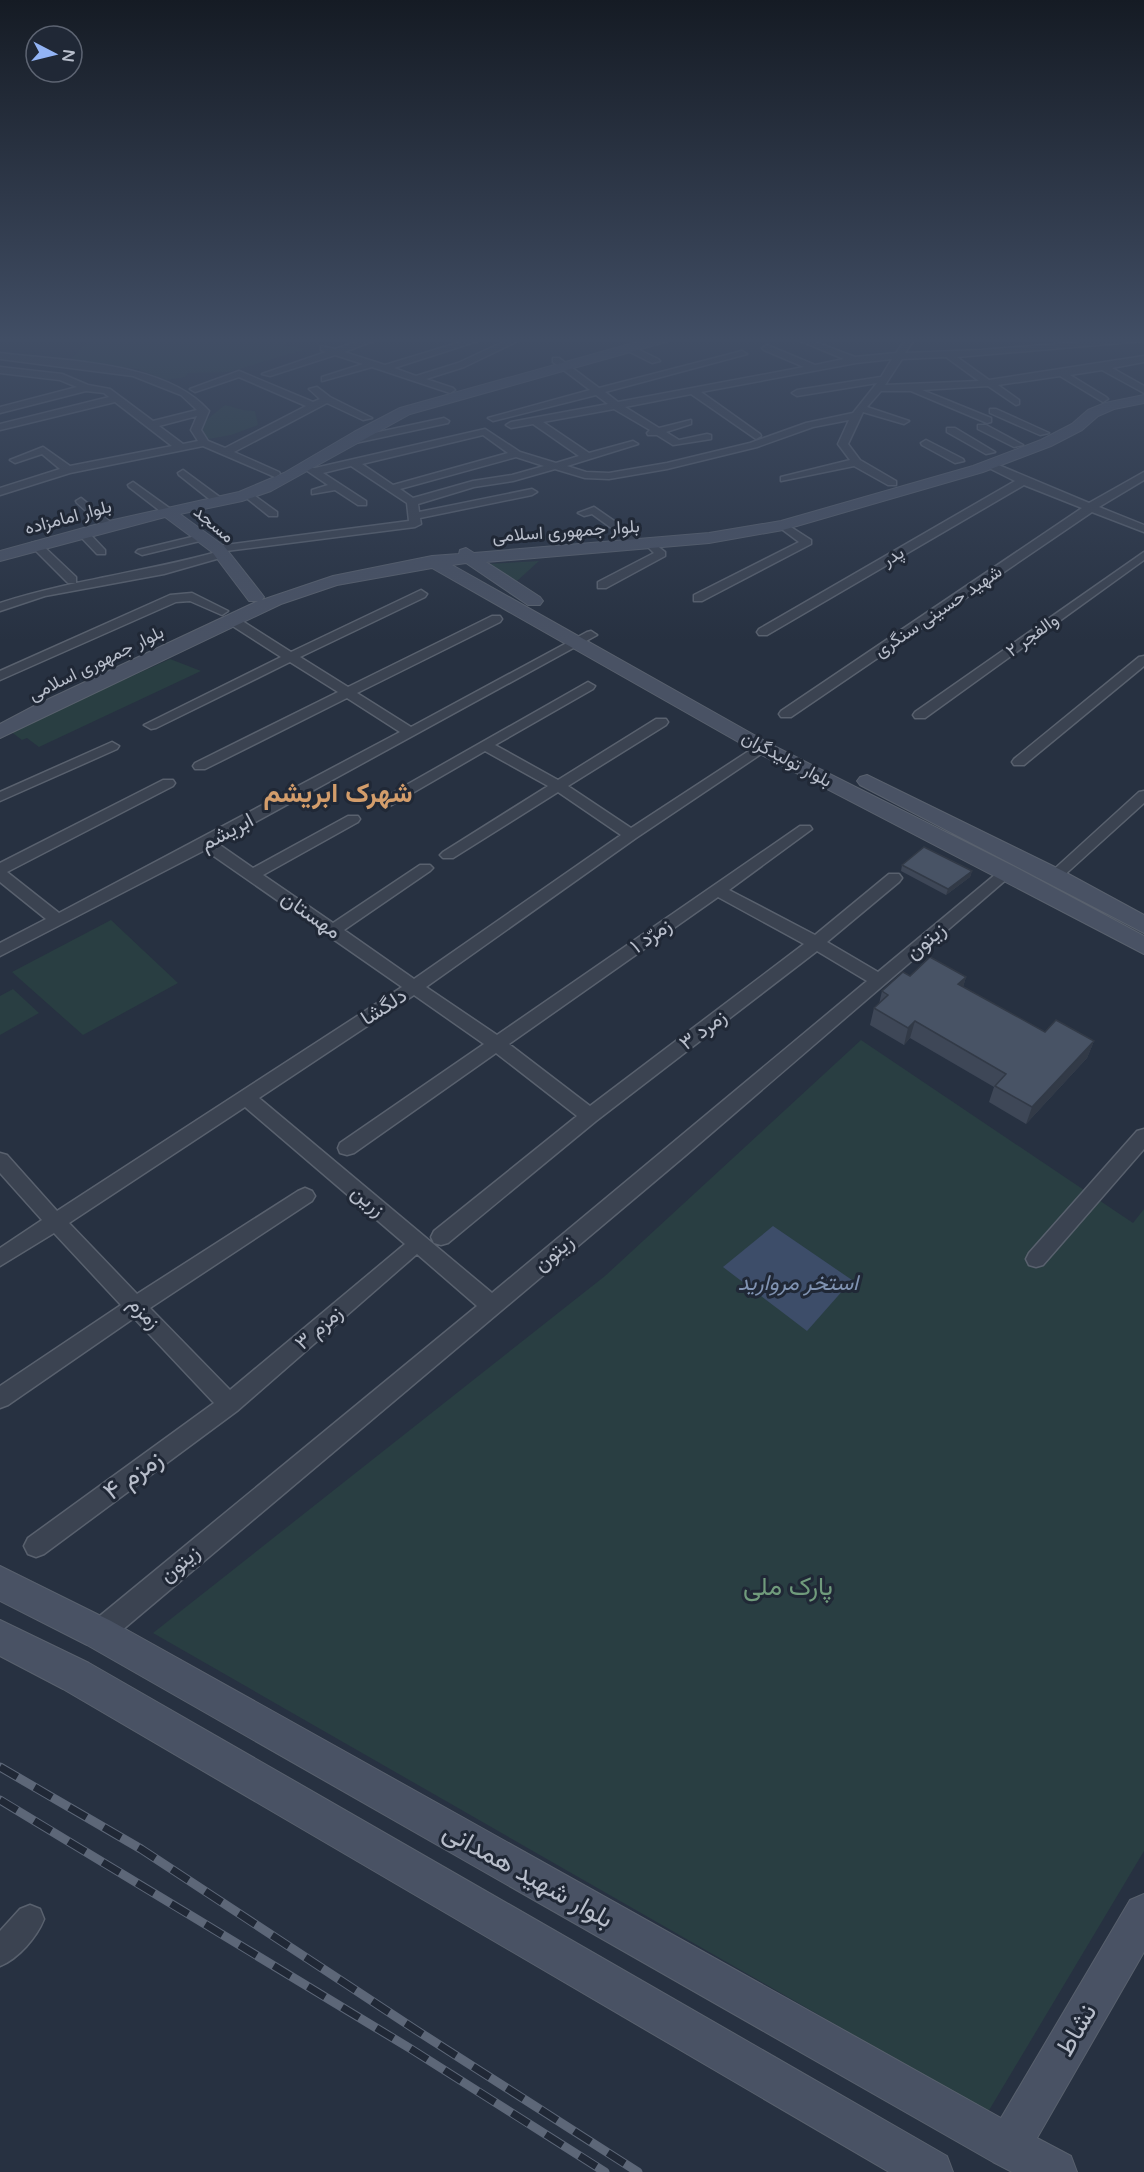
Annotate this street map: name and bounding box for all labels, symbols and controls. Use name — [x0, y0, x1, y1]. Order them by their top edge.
north arrow — [24, 24, 84, 84]
text: N — [57, 48, 79, 63]
street label: بلوار امامزاده — [22, 495, 114, 539]
street label: مسجد — [189, 501, 239, 547]
street label: بلوار جمهوری اسلامی — [492, 515, 640, 547]
street label: پدر — [877, 541, 908, 572]
street label: شهید حسینی سنگری — [870, 560, 1006, 662]
street label: والفجر ۲ — [1001, 609, 1063, 661]
street label: بلوار جمهوری اسلامی — [25, 621, 167, 705]
street label: بلوار تولیدگران — [738, 726, 836, 792]
district label: شهرک ابریشم — [263, 777, 413, 810]
street label: ابریشم — [196, 808, 258, 857]
street label: مهستان — [276, 886, 346, 944]
street label: زمرّد ۱ — [625, 913, 677, 959]
street label: زیتون — [901, 917, 951, 965]
street label: دلگشا — [356, 983, 412, 1031]
street label: زمرد ۳ — [674, 1004, 732, 1056]
street label: زرین — [346, 1180, 390, 1222]
street label: زیتون — [529, 1229, 579, 1277]
water label: استخر مروارید — [738, 1270, 861, 1296]
street label: زمزم — [122, 1291, 165, 1335]
street label: زمزم ۳ — [290, 1301, 349, 1356]
street label: زمزم ۴ — [97, 1443, 169, 1508]
street label: زیتون — [155, 1540, 205, 1588]
park label: پارک ملی — [743, 1571, 833, 1604]
street label: بلوار شهید همدانی — [437, 1815, 619, 1935]
street label: نشاط — [1049, 1998, 1103, 2062]

